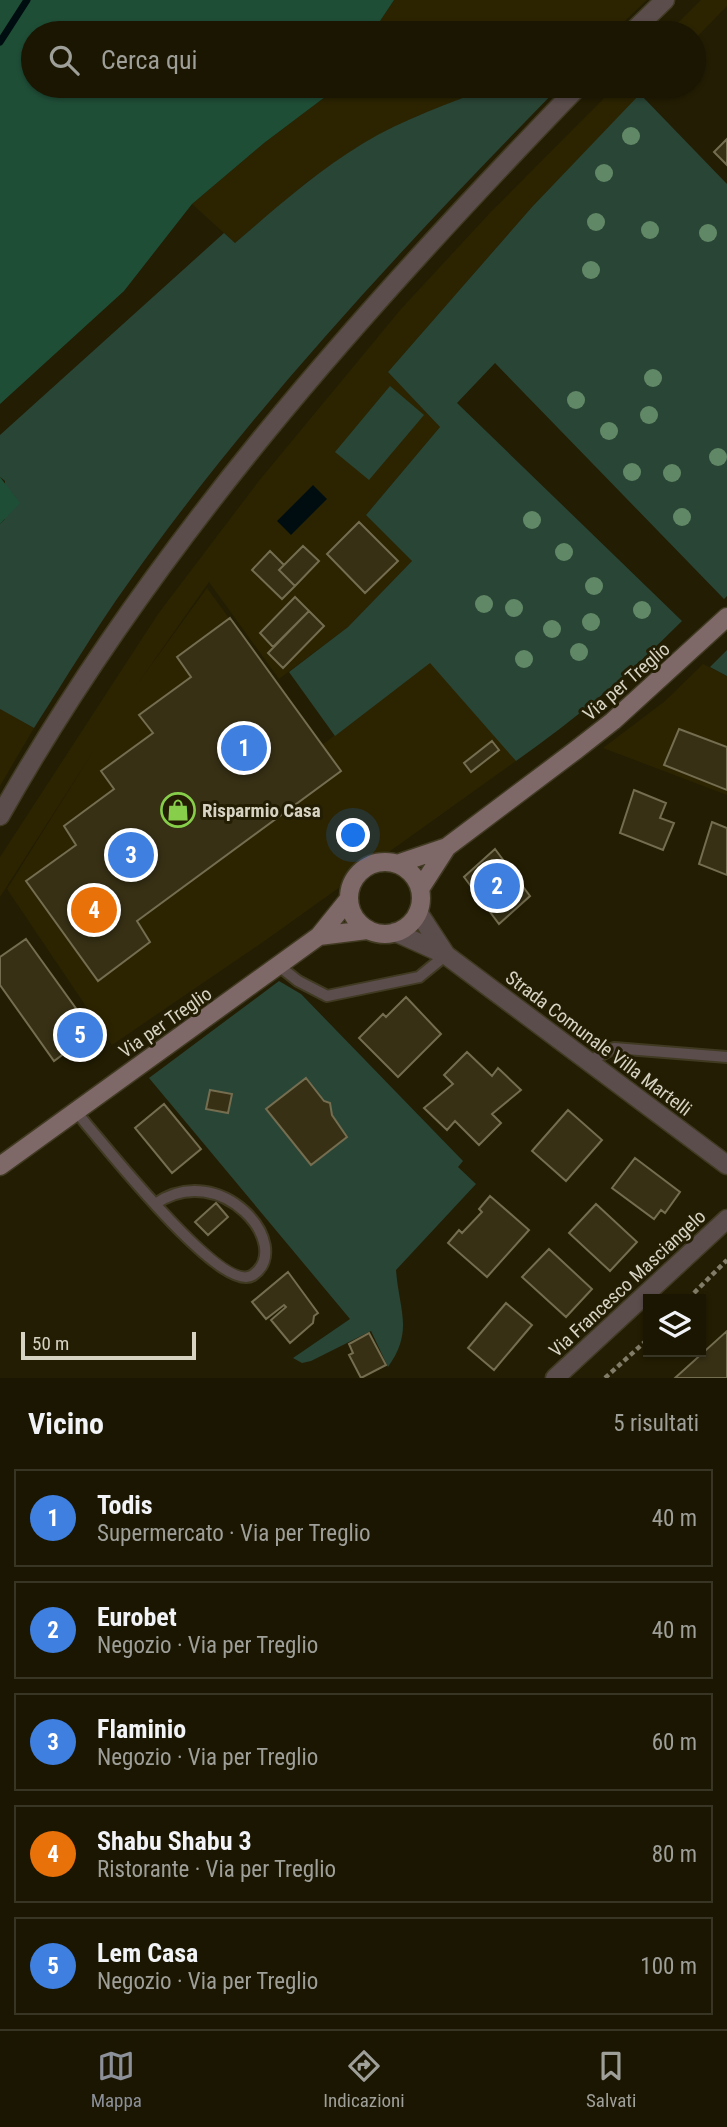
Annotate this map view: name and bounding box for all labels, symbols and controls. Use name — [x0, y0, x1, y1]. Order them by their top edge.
search box — [21, 21, 706, 98]
icon: search — [45, 41, 83, 79]
text: Cerca qui — [101, 45, 198, 75]
street label: Via per Treglio — [578, 637, 675, 725]
pin: 1 — [221, 722, 267, 774]
shop icon: Risparmio Casa — [159, 791, 197, 829]
place label: Risparmio Casa — [202, 799, 321, 822]
your location — [336, 818, 370, 852]
pin: 3 — [108, 829, 154, 881]
pin: 2 — [474, 860, 520, 912]
pin: 4 — [71, 884, 117, 936]
street label: Strada Comunale Villa Martelli — [501, 966, 696, 1121]
street label: Via per Treglio — [115, 982, 216, 1063]
pin: 5 — [57, 1009, 103, 1061]
street label: Via Francesco Masciangelo — [544, 1205, 710, 1362]
map controls — [643, 1294, 706, 1357]
button: layers — [643, 1294, 706, 1357]
scale bar — [21, 1329, 196, 1361]
text: 50 m — [32, 1332, 69, 1355]
text: Vicino — [28, 1406, 104, 1441]
text: 5 risultati — [613, 1410, 699, 1437]
text: Todis — [97, 1490, 153, 1520]
text: 1 — [47, 1505, 59, 1532]
text: 40 m — [652, 1505, 697, 1532]
text: Supermercato · Via per Treglio — [97, 1520, 371, 1547]
text: Eurobet — [97, 1602, 177, 1632]
text: 2 — [47, 1617, 59, 1644]
text: 40 m — [652, 1617, 697, 1644]
text: Negozio · Via per Treglio — [97, 1632, 318, 1659]
text: Flaminio — [97, 1714, 186, 1744]
text: 3 — [47, 1729, 59, 1756]
text: 60 m — [652, 1729, 697, 1756]
text: Negozio · Via per Treglio — [97, 1744, 318, 1771]
text: Shabu Shabu 3 — [97, 1826, 252, 1856]
text: 4 — [47, 1841, 59, 1868]
text: 80 m — [652, 1841, 697, 1868]
text: Ristorante · Via per Treglio — [97, 1856, 336, 1883]
text: Lem Casa — [97, 1938, 198, 1968]
text: 5 — [47, 1953, 59, 1980]
text: 100 m — [640, 1953, 697, 1980]
text: Negozio · Via per Treglio — [97, 1968, 318, 1995]
tab: Mappa — [91, 2047, 142, 2112]
tab: Indicazioni — [323, 2047, 405, 2112]
tab: Salvati — [586, 2047, 636, 2112]

